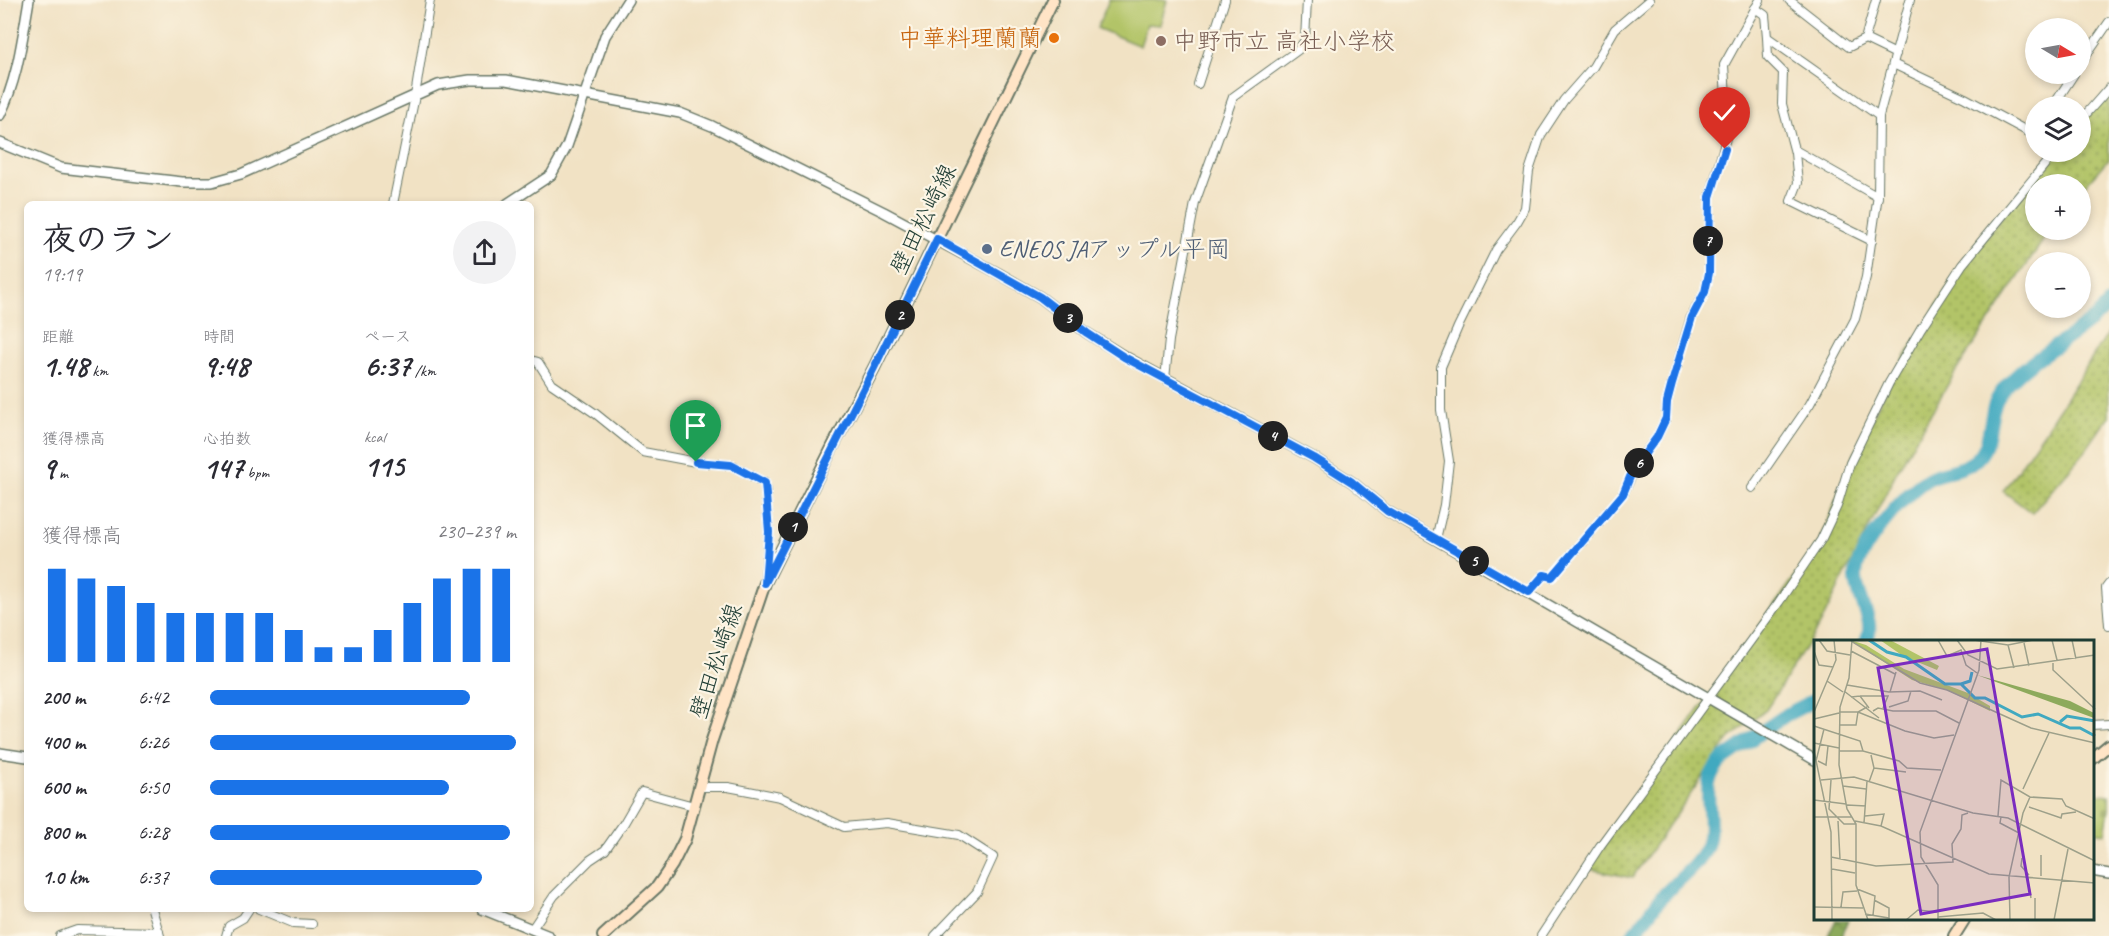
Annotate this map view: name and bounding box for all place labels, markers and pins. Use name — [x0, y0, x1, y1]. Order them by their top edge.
place label: 中華料理蘭蘭 — [898, 23, 1042, 53]
place label: 中野市立 高社小学校 — [1173, 26, 1395, 56]
marker: 中華料理蘭蘭 — [1047, 31, 1061, 45]
marker: 中野市立 高社小学校 — [1154, 34, 1168, 48]
pin — [1699, 87, 1750, 149]
pin: 7 — [1693, 226, 1723, 256]
place label: ENEOS JAアップル平岡 — [999, 234, 1230, 264]
marker: ENEOS JAアップル平岡 — [980, 242, 994, 256]
pin: 2 — [885, 300, 915, 330]
pin: 3 — [1053, 303, 1083, 333]
pin — [670, 400, 721, 462]
pin: 4 — [1258, 421, 1288, 451]
pin: 6 — [1624, 448, 1654, 478]
pin: 1 — [778, 512, 808, 542]
pin: 5 — [1459, 546, 1489, 576]

